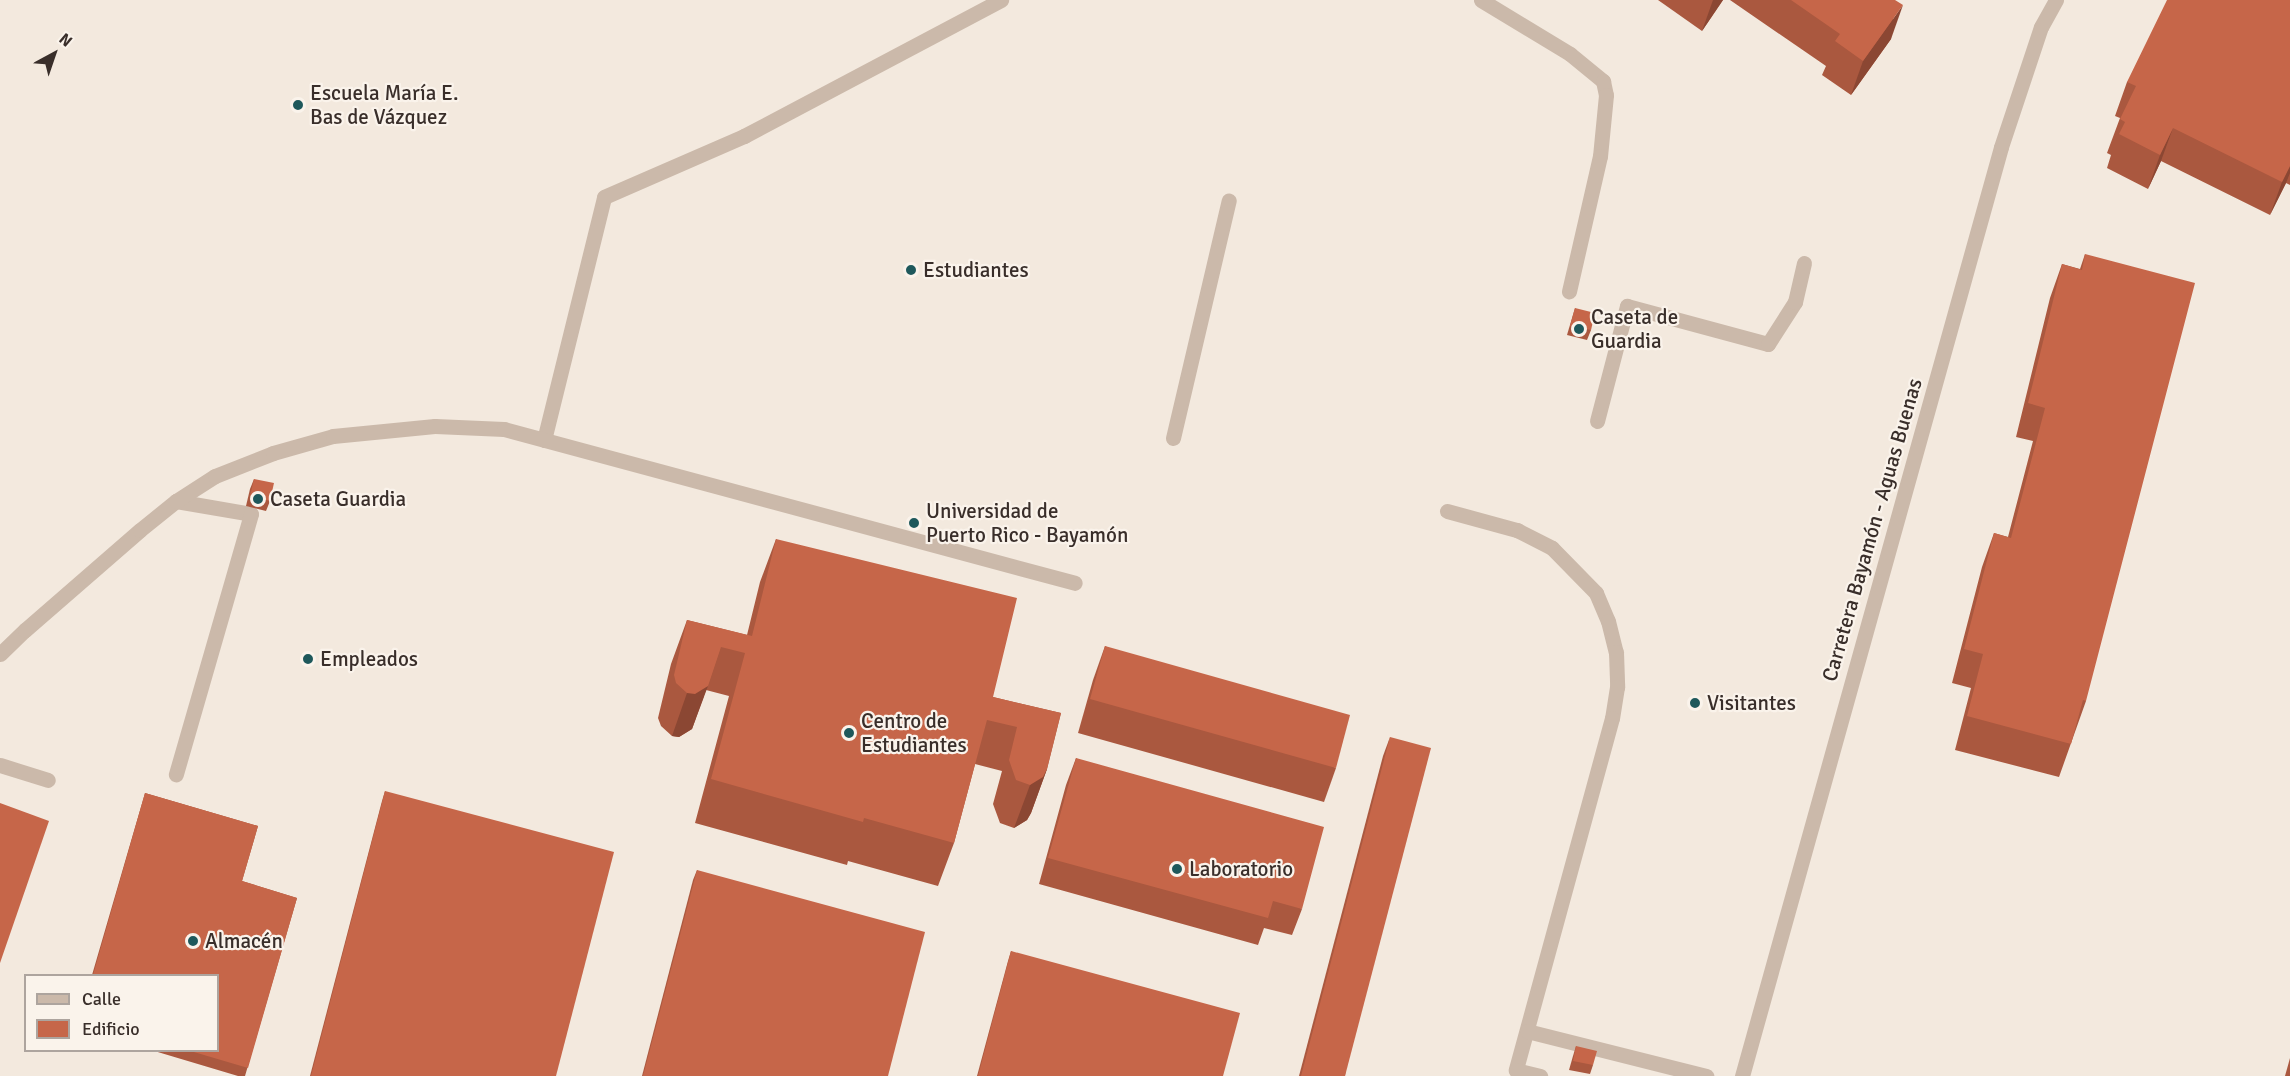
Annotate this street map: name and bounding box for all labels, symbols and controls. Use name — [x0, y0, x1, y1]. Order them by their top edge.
north arrow — [24, 24, 84, 84]
text: N — [55, 29, 76, 51]
place label: Escuela María E. Bas de Vázquez — [310, 80, 458, 130]
marker: Escuela María E. Bas de Vázquez — [291, 98, 305, 112]
place label: Estudiantes — [923, 257, 1029, 283]
marker: Estudiantes — [904, 263, 918, 277]
place label: Caseta de Guardia — [1591, 304, 1678, 354]
marker: Caseta de Guardia — [1572, 322, 1586, 336]
street label: Carretera Bayamón - Aguas Buenas — [1817, 376, 1927, 684]
place label: Caseta Guardia — [270, 486, 406, 512]
marker: Caseta Guardia — [251, 492, 265, 506]
place label: Universidad de Puerto Rico - Bayamón — [926, 498, 1128, 548]
marker: Universidad de Puerto Rico - Bayamón — [907, 516, 921, 530]
place label: Empleados — [320, 646, 418, 672]
marker: Empleados — [301, 652, 315, 666]
place label: Visitantes — [1707, 690, 1796, 716]
marker: Visitantes — [1688, 696, 1702, 710]
place label: Centro de Estudiantes — [861, 708, 967, 758]
marker: Centro de Estudiantes — [842, 726, 856, 740]
place label: Laboratorio — [1189, 856, 1293, 882]
marker: Laboratorio — [1170, 862, 1184, 876]
place label: Almacén — [205, 928, 283, 954]
marker: Almacén — [186, 934, 200, 948]
legend — [24, 974, 219, 1052]
text: Calle — [82, 988, 121, 1010]
text: Edificio — [82, 1018, 140, 1040]

